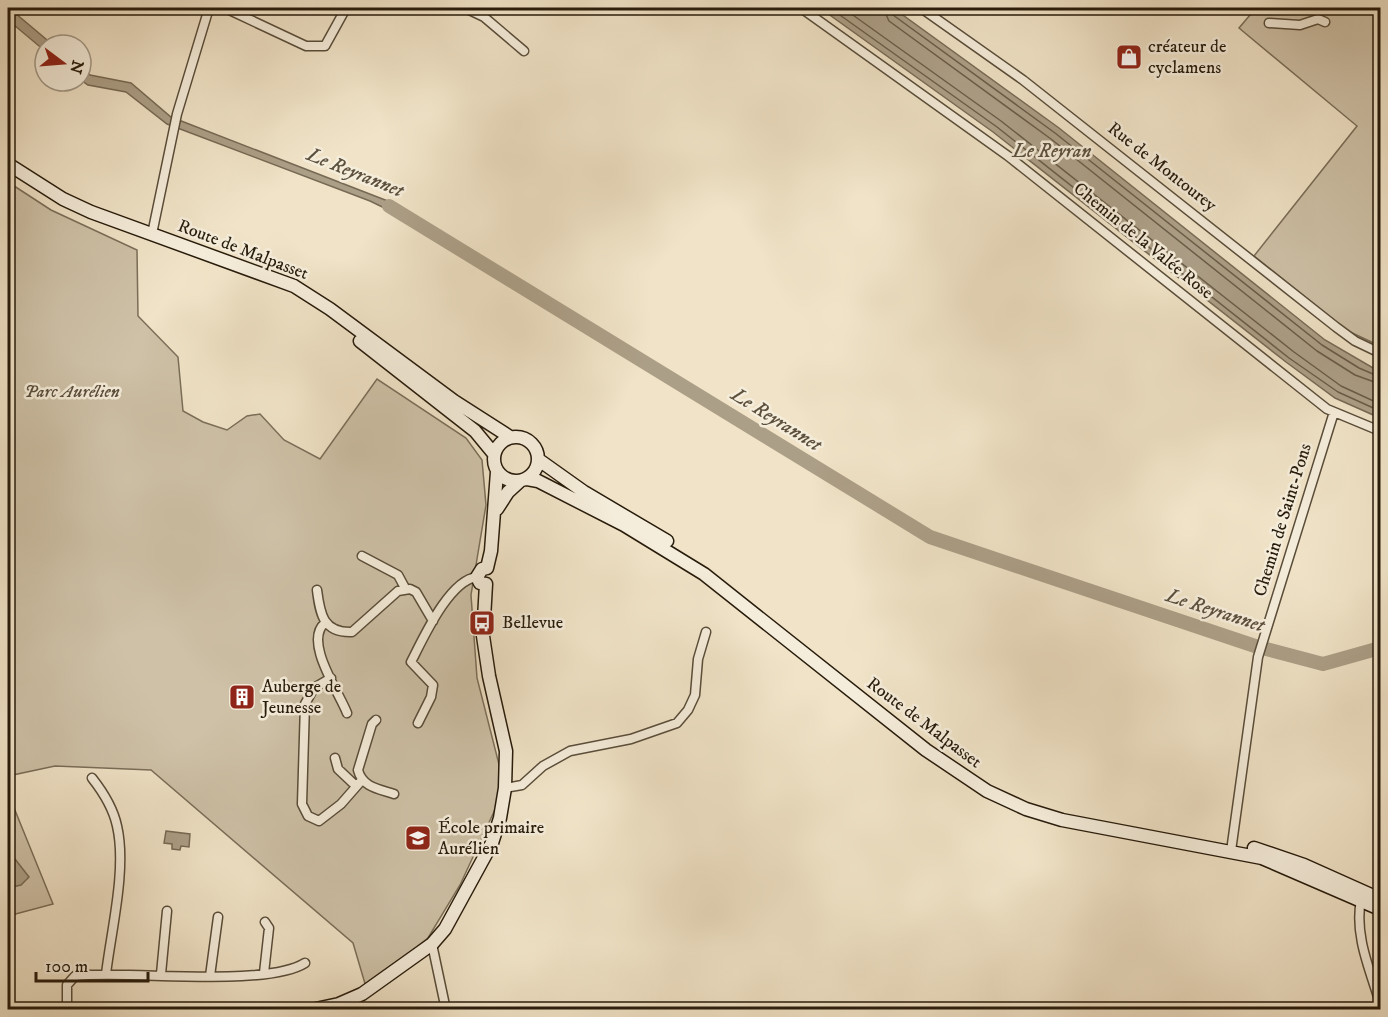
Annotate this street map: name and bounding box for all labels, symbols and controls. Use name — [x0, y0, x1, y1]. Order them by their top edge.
north arrow — [33, 33, 93, 93]
place label: créateur de cyclamens — [1148, 36, 1226, 79]
shop icon: créateur de cyclamens — [1114, 42, 1144, 72]
text: N — [65, 58, 88, 76]
street label: Rue de Montourey — [1103, 118, 1221, 217]
water label: Le Reyran — [1012, 139, 1091, 164]
water label: Le Reyrannet — [302, 142, 409, 204]
street label: Chemin de la Valée Rose — [1069, 178, 1217, 304]
street label: Route de Malpasset — [175, 215, 312, 285]
park label: Parc Aurélien — [24, 381, 120, 403]
water label: Le Reyrannet — [725, 382, 827, 459]
street label: Chemin de Saint-Pons — [1249, 441, 1317, 599]
water label: Le Reyrannet — [1162, 583, 1269, 639]
bus stop icon: Bellevue — [467, 608, 497, 638]
place label: Bellevue — [502, 612, 563, 634]
street label: Route de Malpasset — [862, 673, 986, 773]
place label: Auberge de Jeunesse — [260, 676, 341, 719]
building icon: Auberge de Jeunesse — [227, 682, 257, 712]
place label: École primaire Aurélien — [438, 817, 544, 860]
school or university icon: École primaire Aurélien — [403, 823, 433, 853]
scale bar — [36, 945, 148, 983]
text: 100 m — [45, 956, 88, 978]

